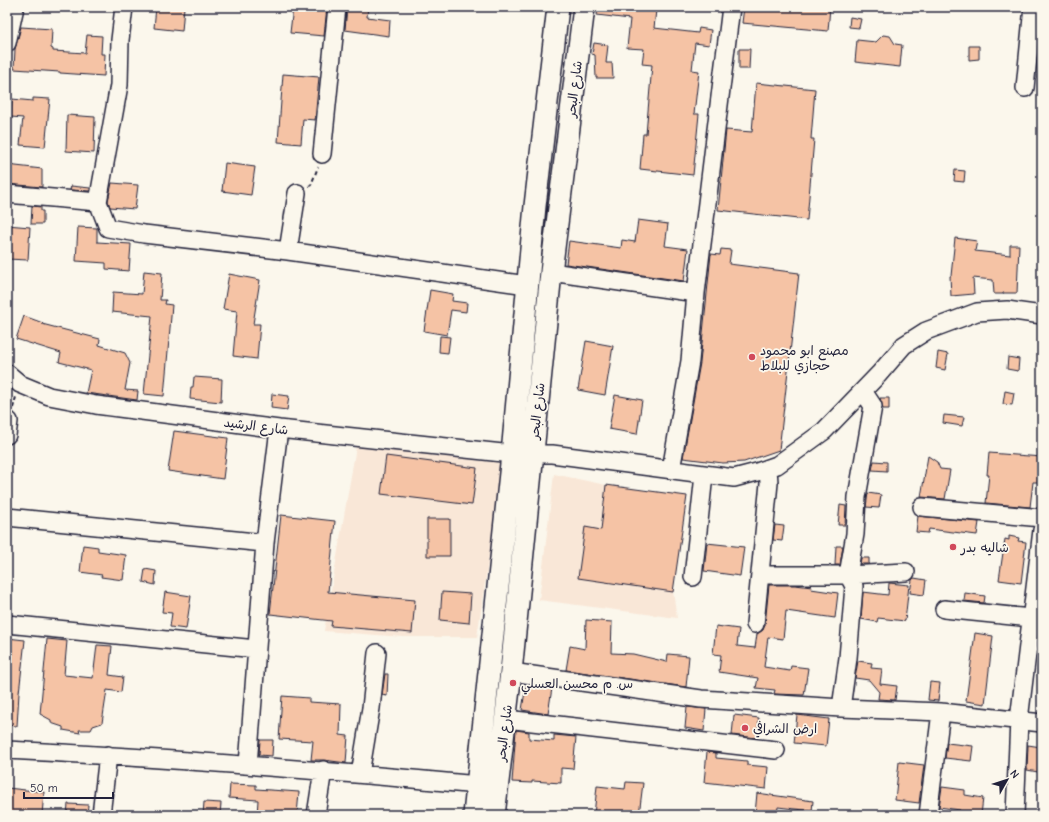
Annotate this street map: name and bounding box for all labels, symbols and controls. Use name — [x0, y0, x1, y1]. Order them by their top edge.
street label: شارع البحر — [563, 60, 587, 119]
place label: مصنع ابو محمود حجازي للبلاط — [760, 343, 849, 375]
marker: مصنع ابو محمود حجازي للبلاط — [747, 352, 757, 362]
street label: شارع البحر — [526, 382, 549, 441]
street label: شارع الرشيد — [223, 415, 289, 439]
place label: شاليه بدر — [960, 540, 1009, 556]
marker: شاليه بدر — [948, 542, 958, 552]
place label: س. م محسن العسلي — [521, 676, 633, 695]
marker: س. م محسن العسلي — [508, 678, 518, 688]
street label: شارع البحر — [493, 704, 517, 763]
place label: ارض الشرافي — [753, 720, 817, 738]
marker: ارض الشرافي — [740, 723, 750, 733]
north arrow — [987, 760, 1027, 800]
text: N — [1007, 767, 1022, 781]
scale bar — [24, 774, 113, 800]
text: 50 m — [30, 781, 58, 795]

